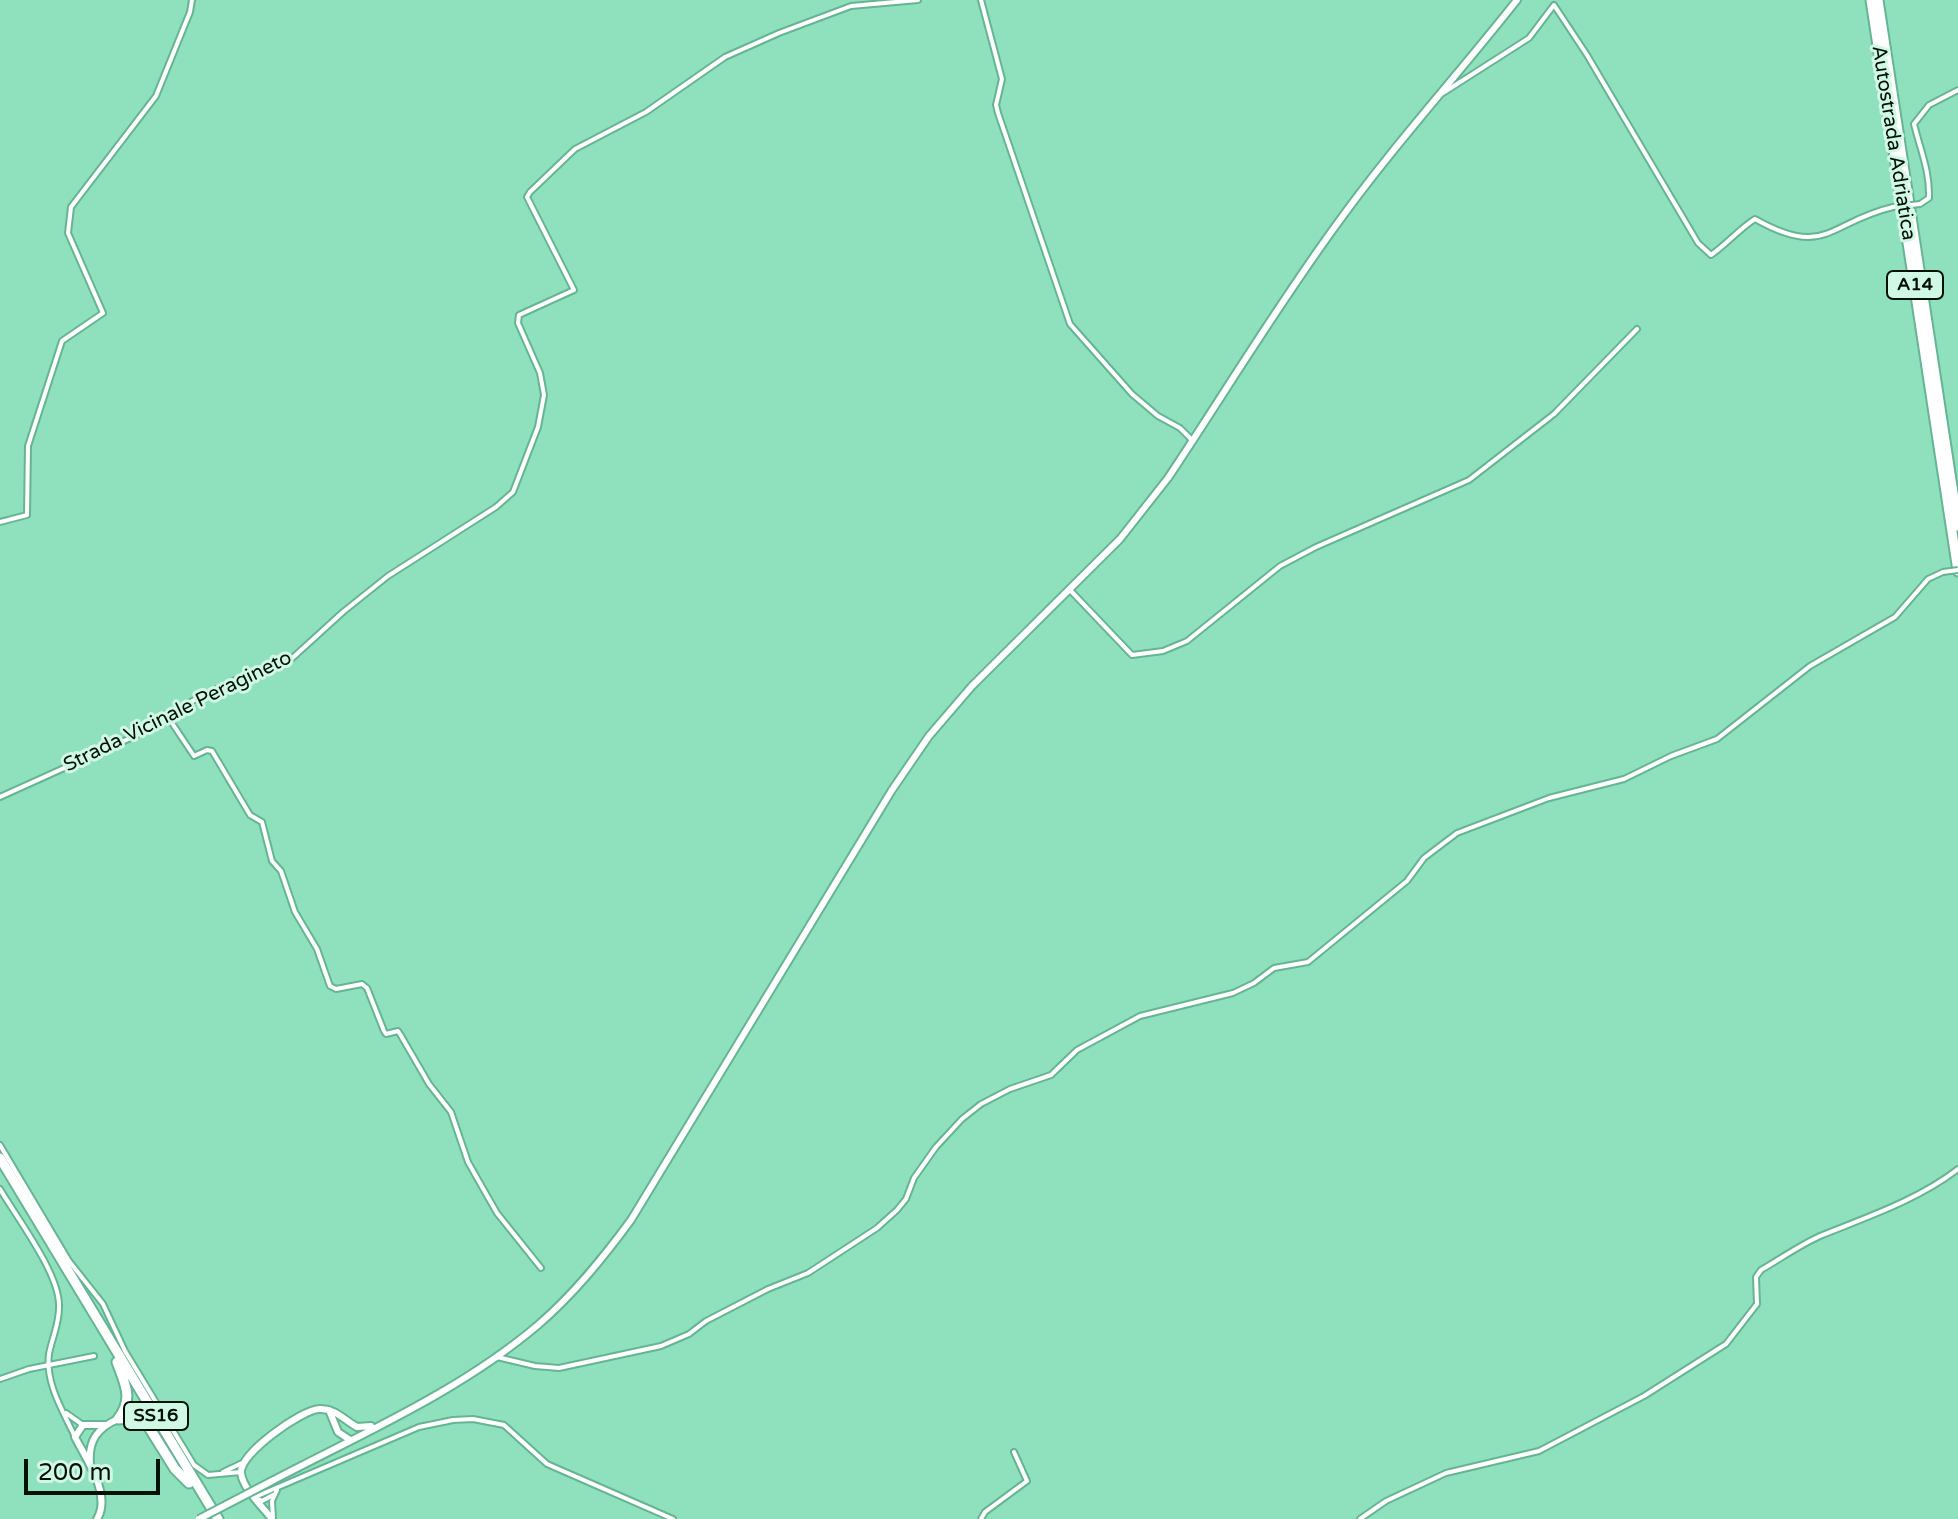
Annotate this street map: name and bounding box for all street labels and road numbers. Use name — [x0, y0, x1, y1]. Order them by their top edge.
street label: Autostrada Adriatica — [1866, 44, 1920, 242]
road number: A14 — [1887, 271, 1943, 299]
street label: Strada Vicinale Peragineto — [60, 646, 296, 778]
road number: SS16 — [124, 1402, 188, 1430]

